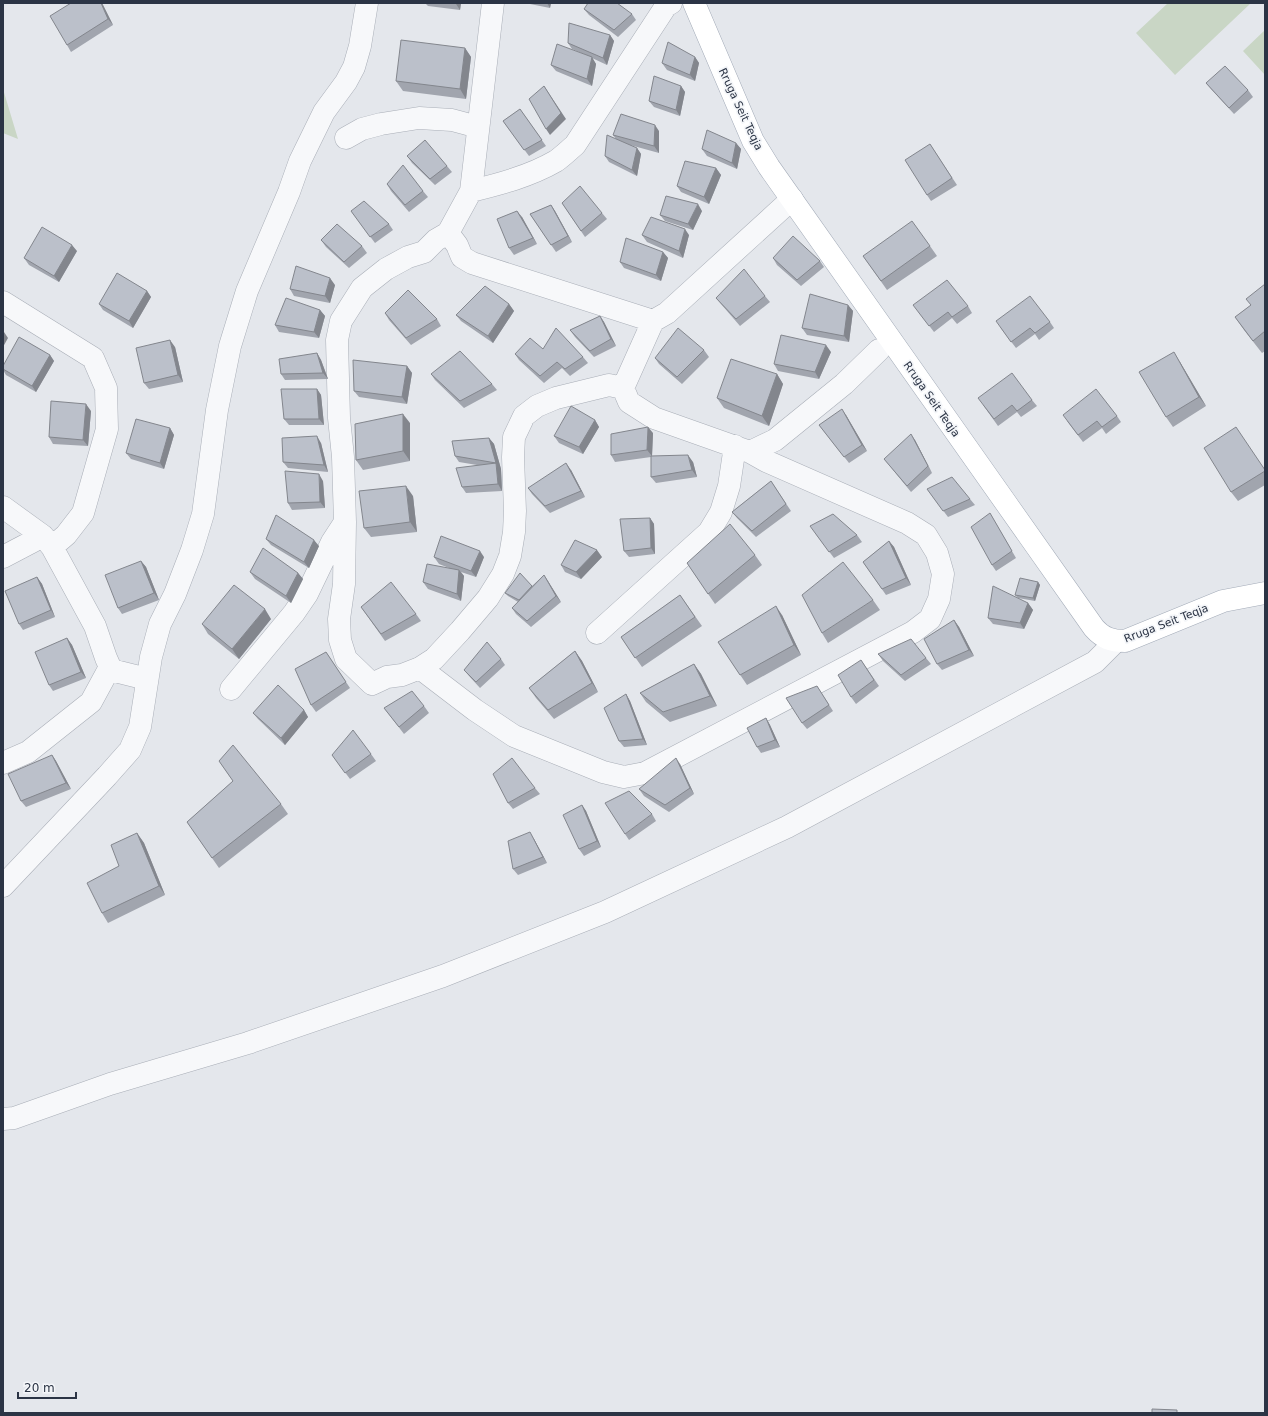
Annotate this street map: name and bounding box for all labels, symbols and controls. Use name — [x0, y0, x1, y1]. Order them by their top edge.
street label: Rruga Seit Teqja — [716, 66, 765, 152]
street label: Rruga Seit Teqja — [901, 359, 963, 440]
street label: Rruga Seit Teqja — [1122, 601, 1210, 646]
scale bar — [18, 1374, 76, 1400]
text: 20 m — [24, 1381, 55, 1395]

